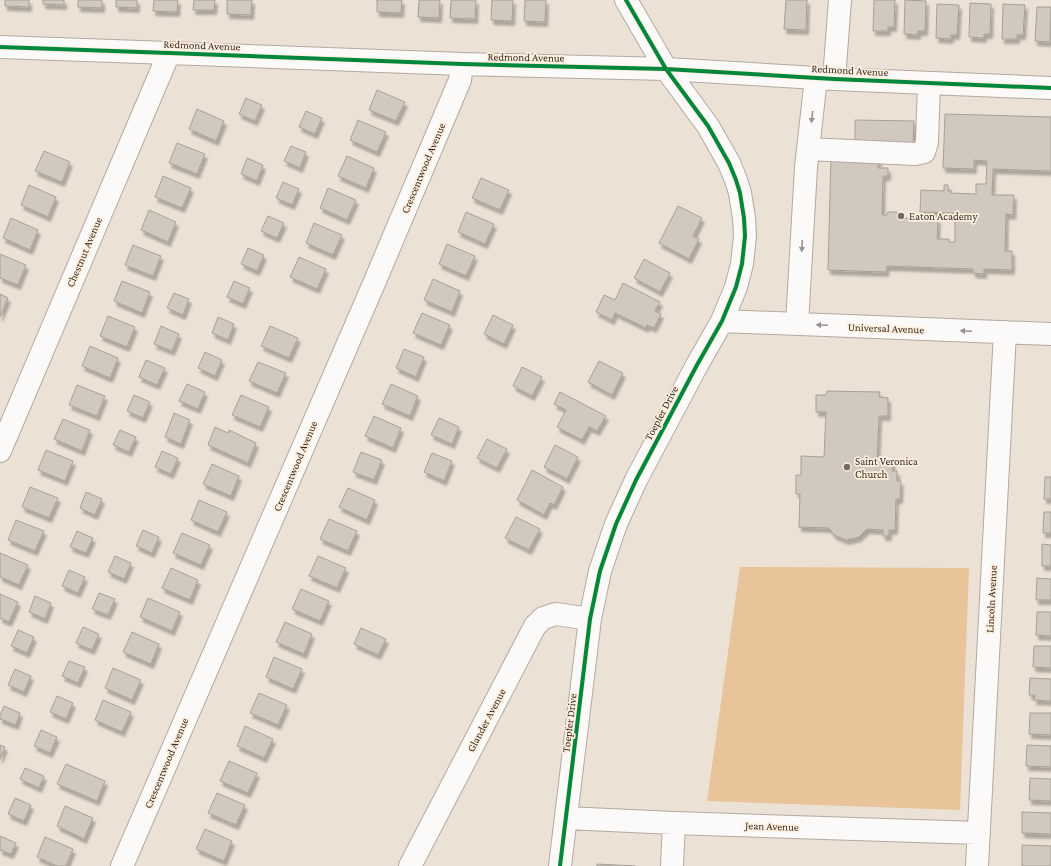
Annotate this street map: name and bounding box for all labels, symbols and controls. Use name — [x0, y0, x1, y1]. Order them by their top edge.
street label: Redmond Avenue — [163, 38, 241, 52]
street label: Redmond Avenue — [487, 50, 565, 64]
street label: Redmond Avenue — [811, 62, 889, 78]
one-way arrow — [808, 111, 815, 123]
street label: Crescentwood Avenue — [398, 121, 448, 215]
place label: Eaton Academy — [909, 210, 978, 223]
marker: Eaton Academy — [896, 211, 906, 221]
street label: Chestnut Avenue — [64, 215, 104, 289]
one-way arrow — [798, 240, 805, 252]
street label: Universal Avenue — [848, 321, 925, 335]
one-way arrow — [815, 322, 828, 328]
one-way arrow — [960, 327, 972, 334]
street label: Toepfer Drive — [642, 384, 681, 443]
street label: Crescentwood Avenue — [270, 419, 320, 513]
place label: Saint Veronica Church — [855, 455, 918, 480]
marker: Saint Veronica Church — [842, 462, 852, 472]
street label: Lincoln Avenue — [983, 565, 999, 633]
street label: Glander Avenue — [464, 686, 508, 754]
street label: Toepfer Drive — [559, 693, 580, 753]
street label: Crescentwood Avenue — [141, 716, 191, 810]
street label: Jean Avenue — [744, 819, 799, 834]

